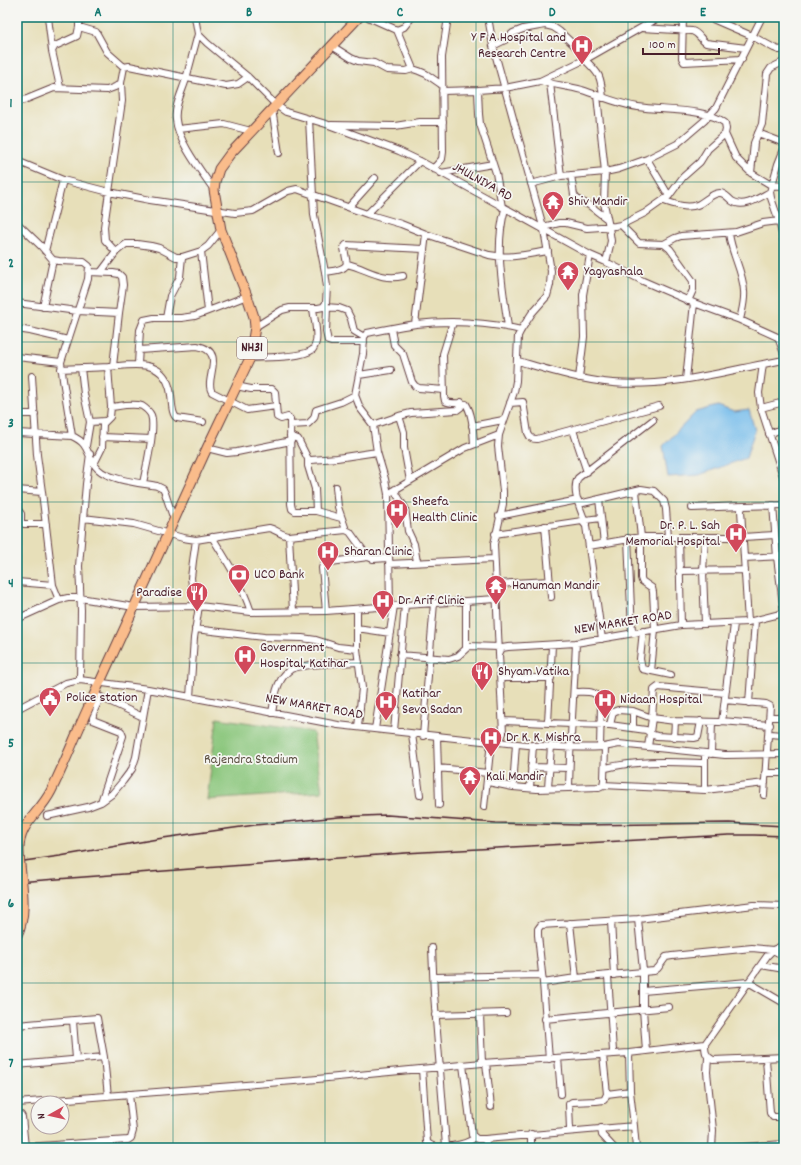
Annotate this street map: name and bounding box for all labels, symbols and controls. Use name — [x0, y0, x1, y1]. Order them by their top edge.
text: A — [94, 4, 102, 23]
text: B — [246, 4, 252, 23]
text: C — [397, 4, 404, 23]
text: D — [549, 4, 556, 23]
text: E — [700, 4, 707, 23]
place label: Y F A Hospital and Research Centre — [471, 28, 566, 64]
scale bar — [643, 30, 719, 56]
hospital icon: Y F A Hospital and Research Centre — [569, 33, 595, 66]
text: 100 m — [649, 37, 676, 54]
text: 1 — [10, 95, 13, 114]
street label: JHULNIYA RD — [448, 157, 516, 207]
temple icon: Shiv Mandir — [540, 189, 566, 222]
place label: Shiv Mandir — [568, 192, 629, 212]
text: 2 — [8, 255, 14, 274]
temple icon: Yagyashala — [555, 259, 581, 292]
place label: Yagyashala — [584, 262, 643, 282]
road number: NH31 — [237, 337, 267, 359]
text: 3 — [8, 415, 14, 434]
place label: Sheefa Health Clinic — [412, 492, 478, 528]
hospital icon: Sheefa Health Clinic — [384, 497, 410, 530]
place label: Dr. P. L. Sah Memorial Hospital — [626, 516, 721, 552]
hospital icon: Dr. P. L. Sah Memorial Hospital — [723, 521, 749, 554]
hospital icon: Sharan Clinic — [315, 539, 341, 572]
place label: Sharan Clinic — [344, 542, 412, 562]
bank icon: UCO Bank — [226, 562, 252, 595]
place label: UCO Bank — [254, 565, 305, 585]
temple icon: Hanuman Mandir — [483, 573, 509, 606]
text: 4 — [8, 575, 14, 594]
place label: Hanuman Mandir — [512, 576, 600, 596]
restaurant icon: Paradise — [184, 580, 210, 613]
place label: Paradise — [136, 583, 182, 603]
hospital icon: Dr Arif Clinic — [370, 588, 396, 621]
place label: Dr Arif Clinic — [398, 591, 465, 611]
street label: NEW MARKET ROAD — [573, 605, 673, 641]
place label: Government Hospital, Katihar — [260, 638, 349, 674]
hospital icon: Government Hospital, Katihar — [232, 643, 258, 676]
restaurant icon: Shyam Vatika — [469, 659, 495, 692]
place label: Shyam Vatika — [498, 662, 569, 682]
place label: Katihar Seva Sadan — [402, 684, 462, 720]
public building icon: Police station — [37, 685, 63, 718]
hospital icon: Nidaan Hospital — [592, 687, 618, 720]
place label: Police station — [66, 688, 138, 708]
street label: NEW MARKET ROAD — [264, 689, 364, 725]
hospital icon: Katihar Seva Sadan — [373, 689, 399, 722]
place label: Nidaan Hospital — [620, 690, 703, 710]
hospital icon: Dr K. K. Mishra — [478, 725, 504, 758]
place label: Dr K. K. Mishra — [506, 728, 581, 748]
text: 5 — [8, 735, 14, 754]
park label: Rajendra Stadium — [204, 750, 298, 770]
temple icon: Kali Mandir — [457, 764, 483, 797]
place label: Kali Mandir — [486, 767, 544, 787]
text: 6 — [8, 895, 15, 914]
text: 7 — [9, 1055, 14, 1074]
north arrow — [30, 1095, 70, 1135]
text: N — [34, 1112, 50, 1120]

